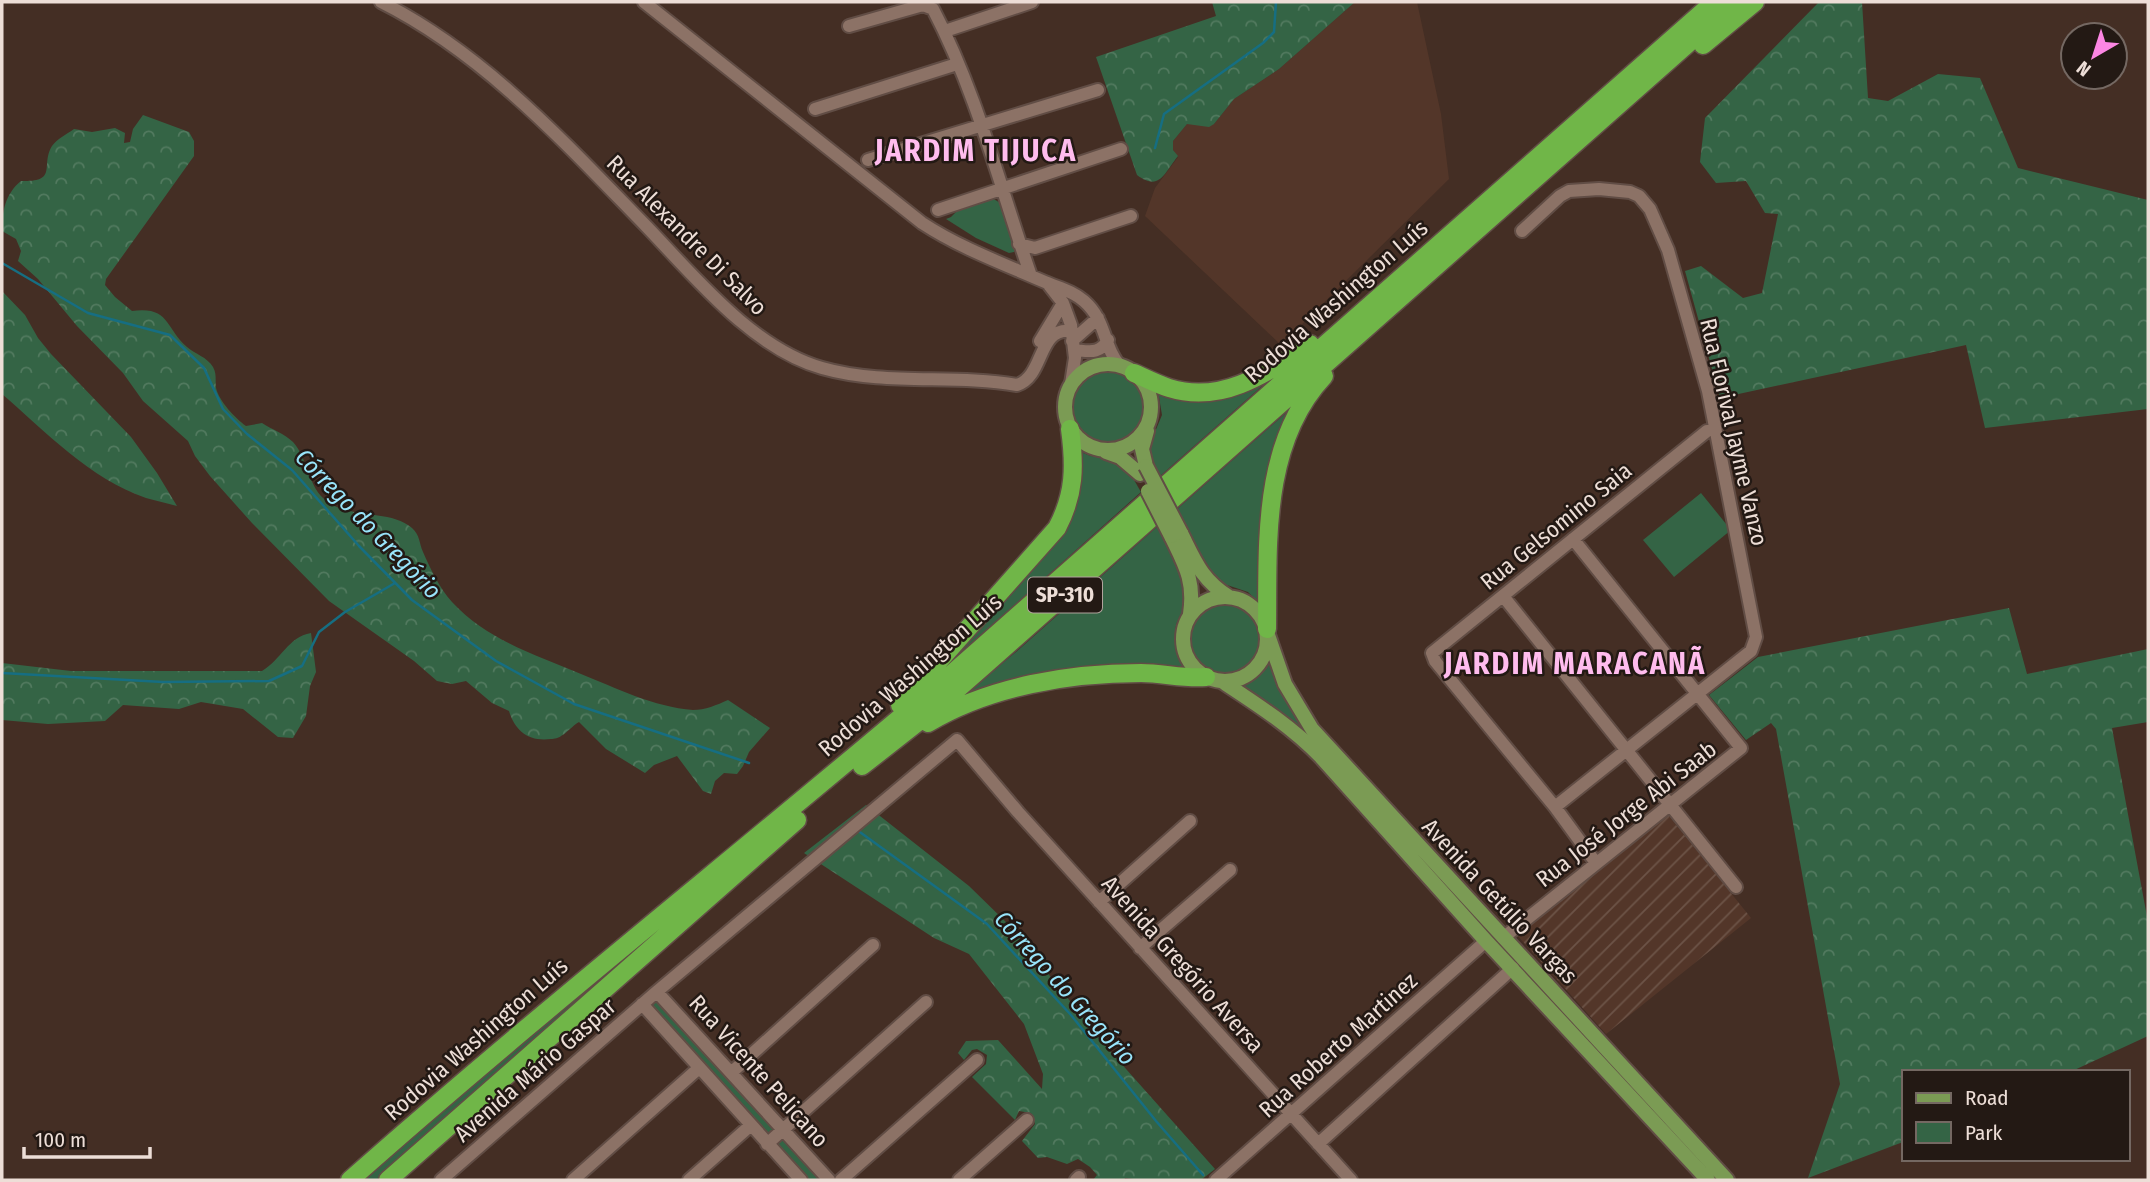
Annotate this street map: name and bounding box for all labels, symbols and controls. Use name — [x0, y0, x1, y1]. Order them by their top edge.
north arrow — [2059, 21, 2129, 91]
text: N — [2072, 56, 2095, 81]
district label: JARDIM TIJUCA — [874, 133, 1077, 169]
street label: Rua Alexandre Di Salvo — [601, 149, 773, 321]
street label: Rodovia Washington Luís — [1239, 214, 1434, 388]
street label: Rua Florival Jayme Vanzo — [1694, 316, 1774, 548]
water label: Córrego do Gregório — [289, 443, 447, 605]
street label: Rua Gelsomino Saia — [1475, 456, 1637, 596]
road number: SP-310 — [1028, 578, 1102, 612]
street label: Rodovia Washington Luís — [813, 588, 1008, 762]
district label: JARDIM MARACANÃ — [1443, 645, 1706, 682]
street label: Rua José Jorge Abi Saab — [1530, 735, 1722, 893]
street label: Avenida Getúlio Vargas — [1416, 813, 1584, 989]
street label: Avenida Gregório Aversa — [1096, 870, 1270, 1058]
water label: Córrego do Gregório — [988, 905, 1142, 1071]
street label: Rodovia Washington Luís — [379, 952, 574, 1126]
street label: Rua Roberto Martinez — [1253, 967, 1423, 1123]
street label: Rua Vicente Pelicano — [683, 989, 835, 1153]
street label: Avenida Mário Gaspar — [448, 992, 622, 1148]
legend — [1902, 1070, 2129, 1161]
text: Road — [1965, 1085, 2009, 1111]
scale bar — [24, 1116, 150, 1160]
text: Park — [1965, 1120, 2003, 1146]
text: 100 m — [35, 1127, 86, 1153]

